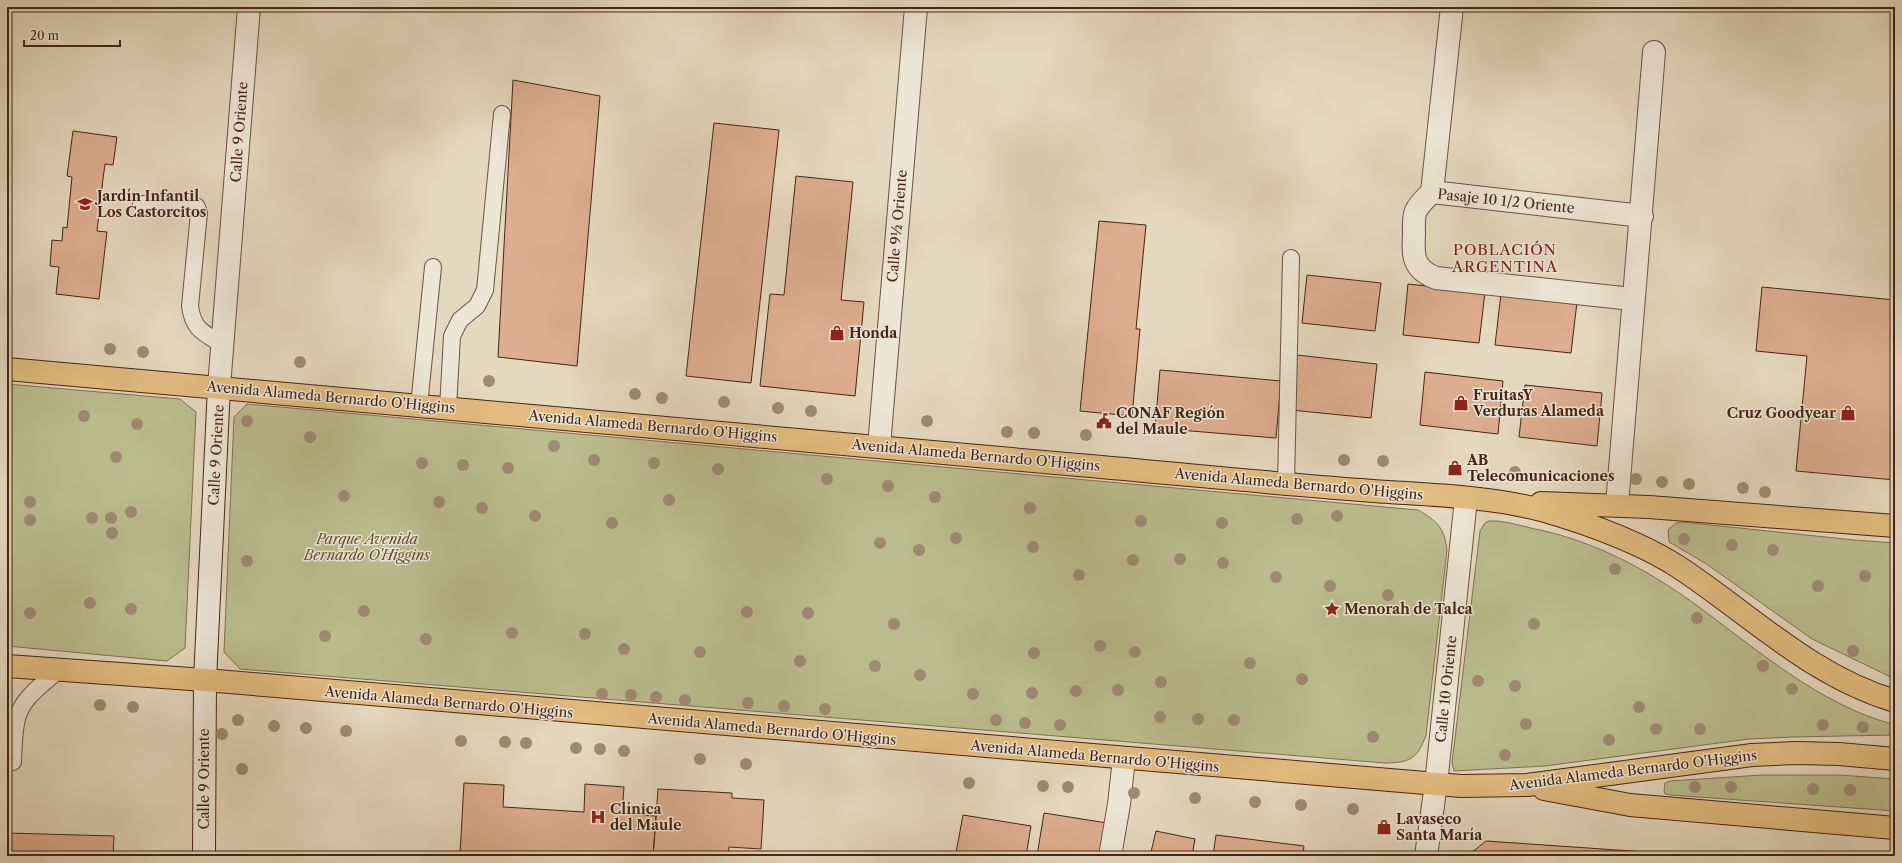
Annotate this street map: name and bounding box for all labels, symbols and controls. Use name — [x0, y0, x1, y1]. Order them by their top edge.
scale bar — [24, 22, 120, 48]
text: 20 m — [30, 28, 59, 43]
street label: Calle 9 Oriente — [226, 81, 252, 183]
street label: Calle 9½ Oriente — [883, 169, 911, 283]
street label: Pasaje 10 1/2 Oriente — [1437, 185, 1576, 217]
place label: Jardín Infantil Los Castorcitos — [94, 187, 206, 221]
school or university icon: Jardín Infantil Los Castorcitos — [76, 195, 94, 213]
district label: POBLACIÓN ARGENTINA — [1451, 240, 1558, 276]
shop icon: Honda — [828, 324, 846, 342]
place label: Honda — [849, 324, 898, 342]
street label: Avenida Alameda Bernardo O'Higgins — [205, 377, 456, 417]
place label: FruitasY Verduras Alameda — [1472, 386, 1605, 420]
shop icon: FruitasY Verduras Alameda — [1452, 394, 1470, 412]
street label: Calle 9 Oriente — [204, 404, 228, 506]
place label: CONAF Región del Maule — [1116, 404, 1226, 438]
place label: Cruz Goodyear — [1727, 404, 1836, 422]
shop icon: Cruz Goodyear — [1839, 404, 1857, 422]
street label: Avenida Alameda Bernardo O'Higgins — [527, 406, 778, 446]
public building icon: CONAF Región del Maule — [1095, 412, 1113, 430]
street label: Avenida Alameda Bernardo O'Higgins — [850, 435, 1101, 475]
place label: AB Telecomunicaciones — [1466, 451, 1614, 485]
shop icon: AB Telecomunicaciones — [1446, 459, 1464, 477]
street label: Avenida Alameda Bernardo O'Higgins — [1173, 464, 1424, 504]
park label: Parque Avenida Bernardo O'Higgins — [303, 530, 431, 564]
place icon: Menorah de Talca — [1323, 600, 1341, 618]
place label: Menorah de Talca — [1344, 600, 1474, 618]
street label: Calle 10 Oriente — [1431, 634, 1461, 744]
street label: Avenida Alameda Bernardo O'Higgins — [323, 682, 574, 722]
street label: Avenida Alameda Bernardo O'Higgins — [646, 709, 897, 749]
street label: Calle 9 Oriente — [195, 728, 213, 830]
street label: Avenida Alameda Bernardo O'Higgins — [969, 736, 1220, 776]
street label: Avenida Alameda Bernardo O'Higgins — [1507, 746, 1758, 794]
place label: Clínica del Maule — [610, 800, 682, 834]
hospital icon: Clínica del Maule — [589, 808, 607, 826]
place label: Lavaseco Santa María — [1396, 810, 1483, 844]
shop icon: Lavaseco Santa María — [1375, 818, 1393, 836]

